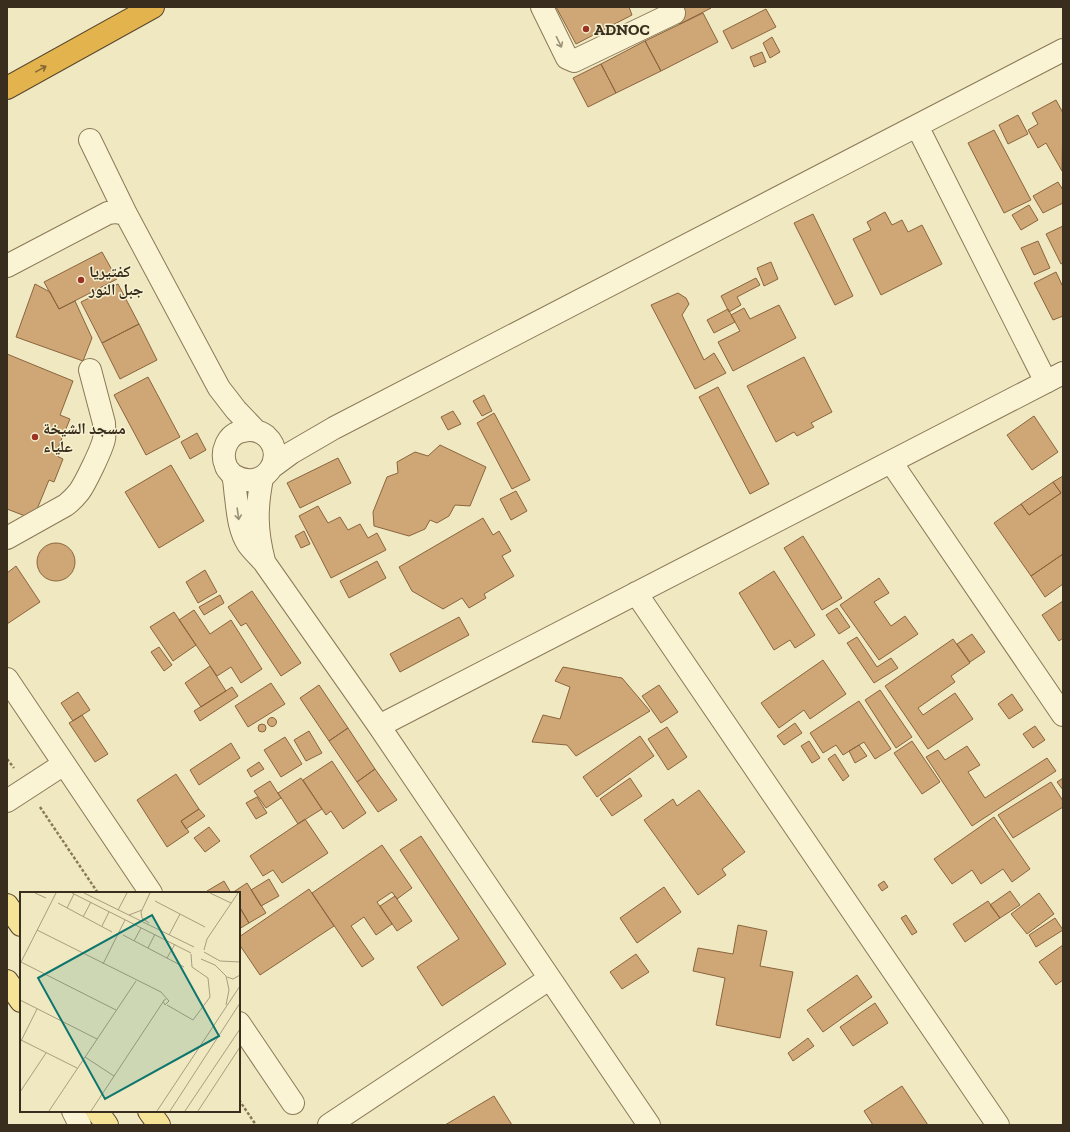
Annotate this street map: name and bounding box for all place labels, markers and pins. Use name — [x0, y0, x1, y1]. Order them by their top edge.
place label: ADNOC — [594, 20, 650, 39]
marker: ADNOC — [581, 24, 591, 34]
place label: كفتيريا جبل النور — [88, 262, 143, 299]
marker: كفتيريا جبل النور — [76, 275, 86, 285]
place label: مسجد الشيخة علياء — [43, 419, 126, 456]
marker: مسجد الشيخة علياء — [30, 432, 40, 442]

